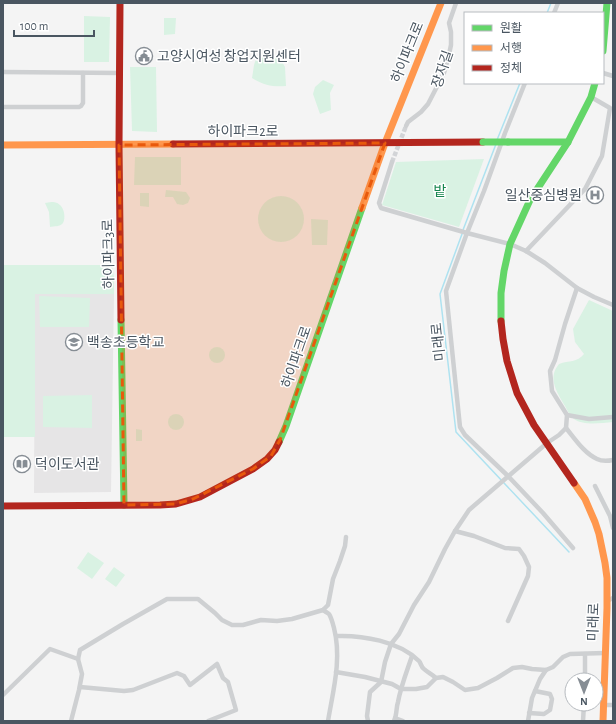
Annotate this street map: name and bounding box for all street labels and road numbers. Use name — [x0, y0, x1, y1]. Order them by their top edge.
street label: 하이파크로 — [388, 19, 427, 85]
street label: 장자길 — [429, 48, 456, 90]
street label: 하이파크2로 — [208, 124, 278, 139]
street label: 하이파크3로 — [100, 219, 117, 289]
street label: 미래로 — [429, 322, 448, 362]
street label: 하이파크로 — [279, 324, 314, 390]
street label: 미래로 — [585, 602, 602, 642]

